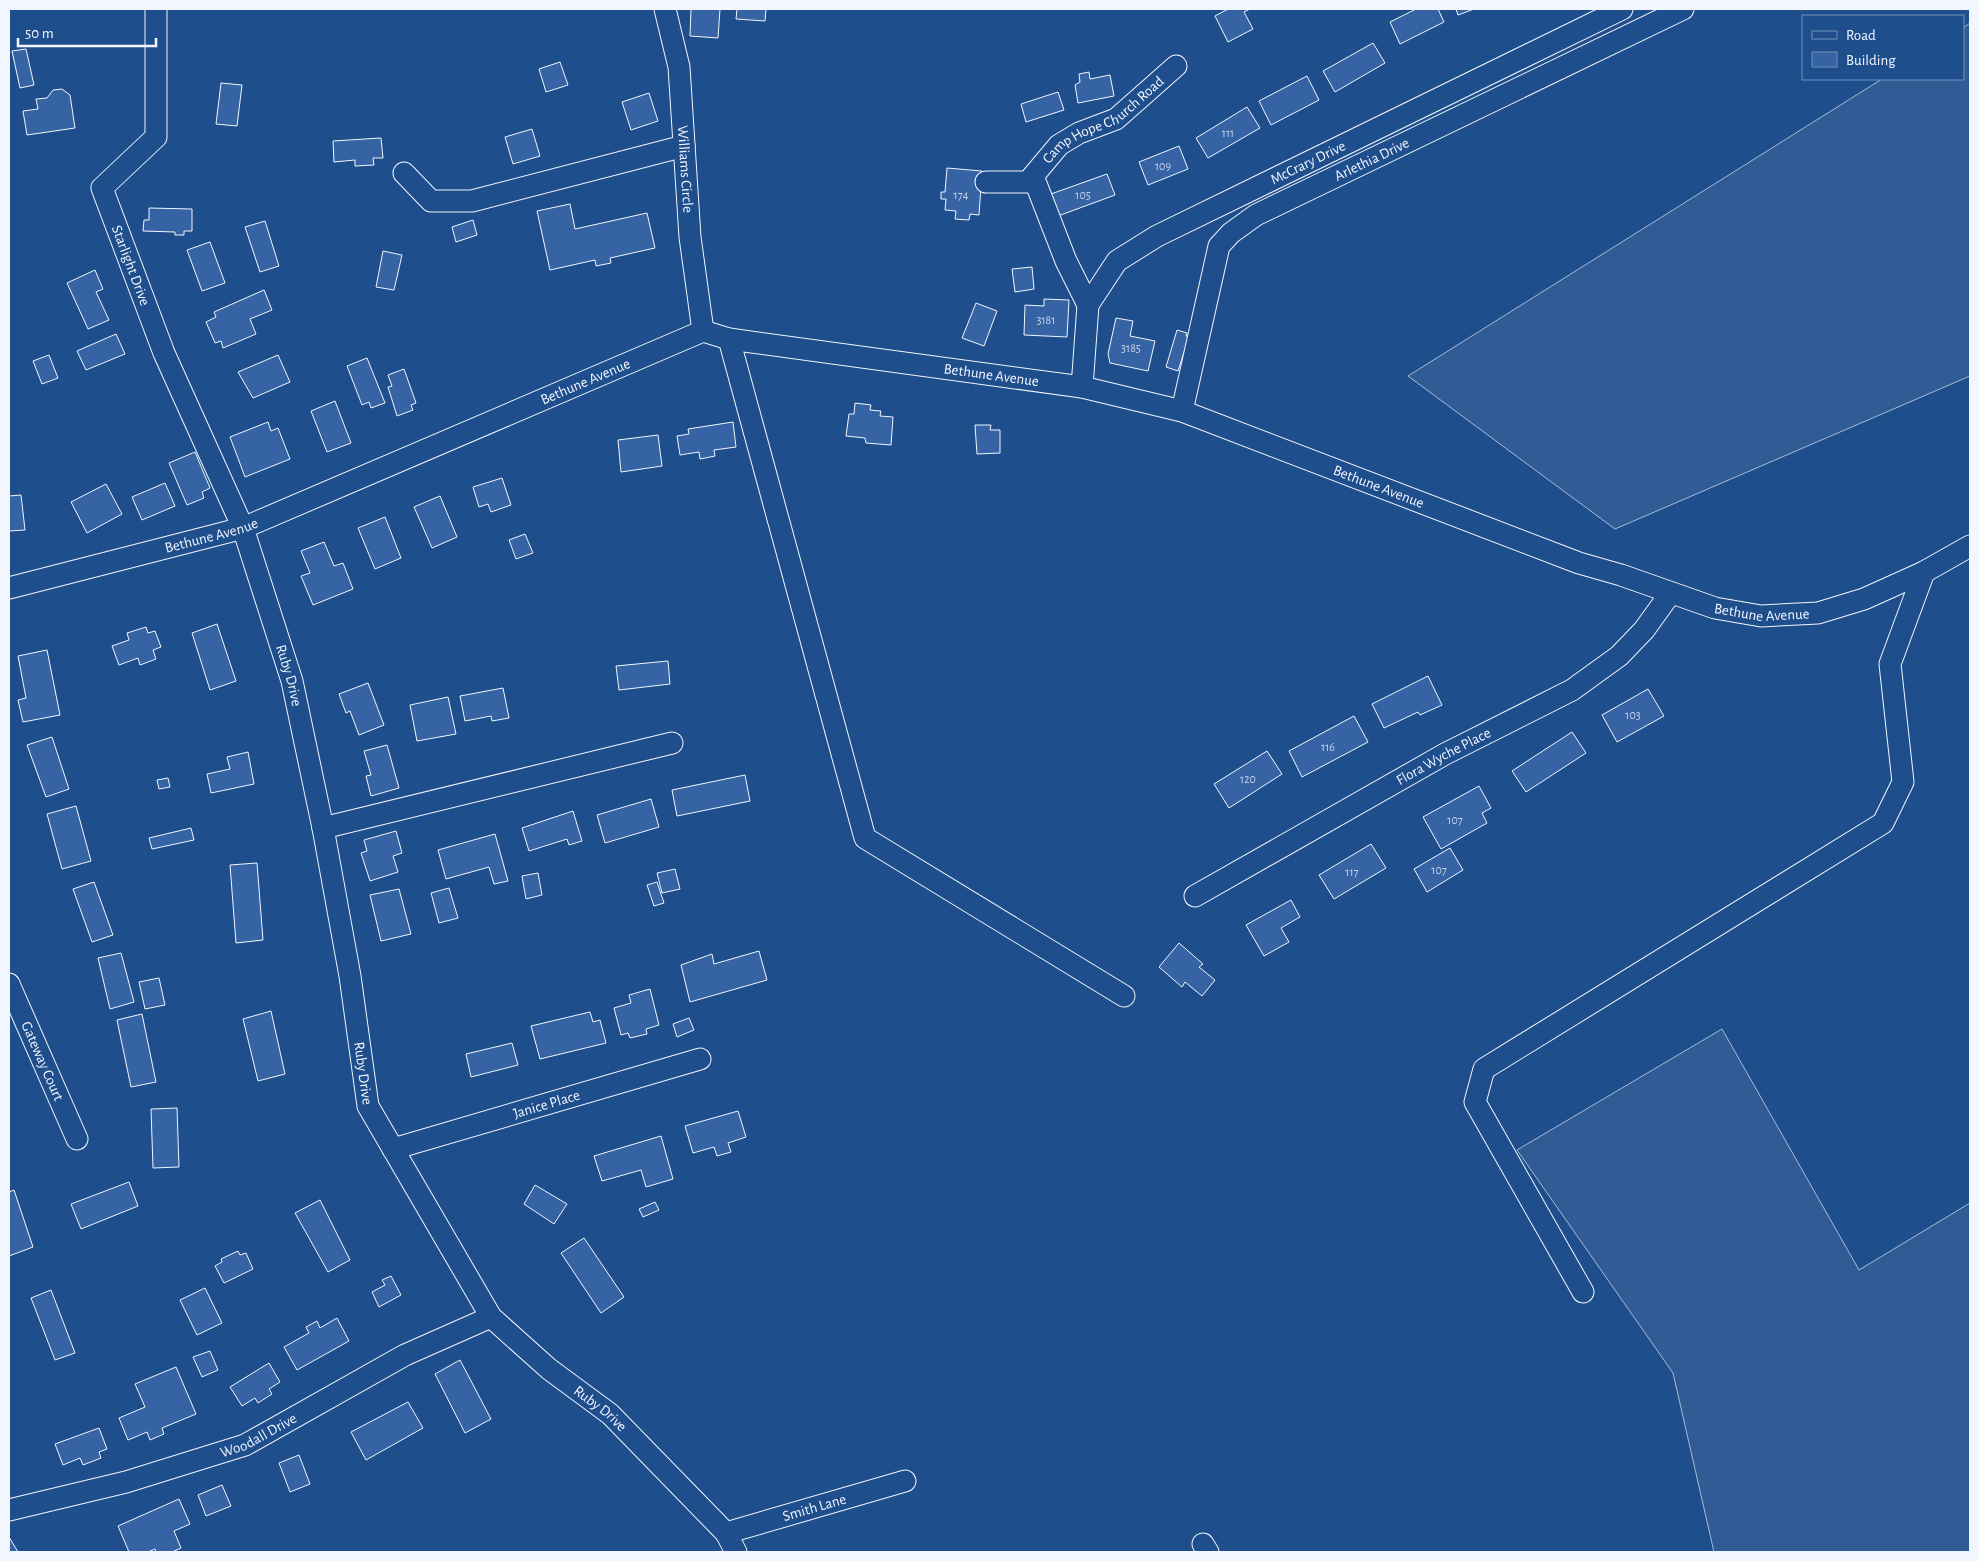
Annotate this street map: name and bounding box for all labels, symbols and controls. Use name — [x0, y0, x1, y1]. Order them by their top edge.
scale bar — [18, 15, 155, 47]
legend — [1802, 15, 1964, 80]
text: 50 m — [25, 26, 54, 41]
text: Road — [1846, 28, 1876, 43]
text: Building — [1846, 53, 1896, 68]
street label: Camp Hope Church Road — [1040, 73, 1167, 166]
street label: Williams Circle — [675, 125, 696, 213]
house number: 111 — [1222, 127, 1234, 139]
street label: Arlethia Drive — [1332, 135, 1411, 184]
street label: McCrary Drive — [1268, 138, 1348, 187]
house number: 109 — [1155, 160, 1171, 172]
house number: 174 — [954, 189, 969, 201]
house number: 105 — [1075, 189, 1091, 201]
street label: Starlight Drive — [109, 223, 153, 308]
house number: 3181 — [1037, 314, 1055, 326]
house number: 3185 — [1121, 342, 1141, 354]
street label: Bethune Avenue — [538, 356, 632, 407]
street label: Bethune Avenue — [943, 361, 1040, 389]
street label: Bethune Avenue — [1331, 462, 1426, 511]
street label: Bethune Avenue — [163, 515, 260, 555]
street label: Bethune Avenue — [1713, 601, 1810, 624]
street label: Ruby Drive — [273, 643, 305, 708]
house number: 103 — [1625, 709, 1641, 721]
street label: Flora Wyche Place — [1393, 725, 1493, 788]
house number: 116 — [1321, 741, 1335, 753]
house number: 120 — [1240, 773, 1256, 785]
house number: 107 — [1447, 814, 1463, 826]
house number: 107 — [1431, 864, 1447, 876]
house number: 117 — [1345, 866, 1359, 878]
street label: Gateway Court — [19, 1019, 67, 1103]
street label: Ruby Drive — [352, 1041, 375, 1106]
street label: Janice Place — [511, 1087, 582, 1121]
street label: Ruby Drive — [571, 1383, 630, 1434]
street label: Woodall Drive — [218, 1410, 299, 1460]
street label: Smith Lane — [781, 1491, 848, 1524]

